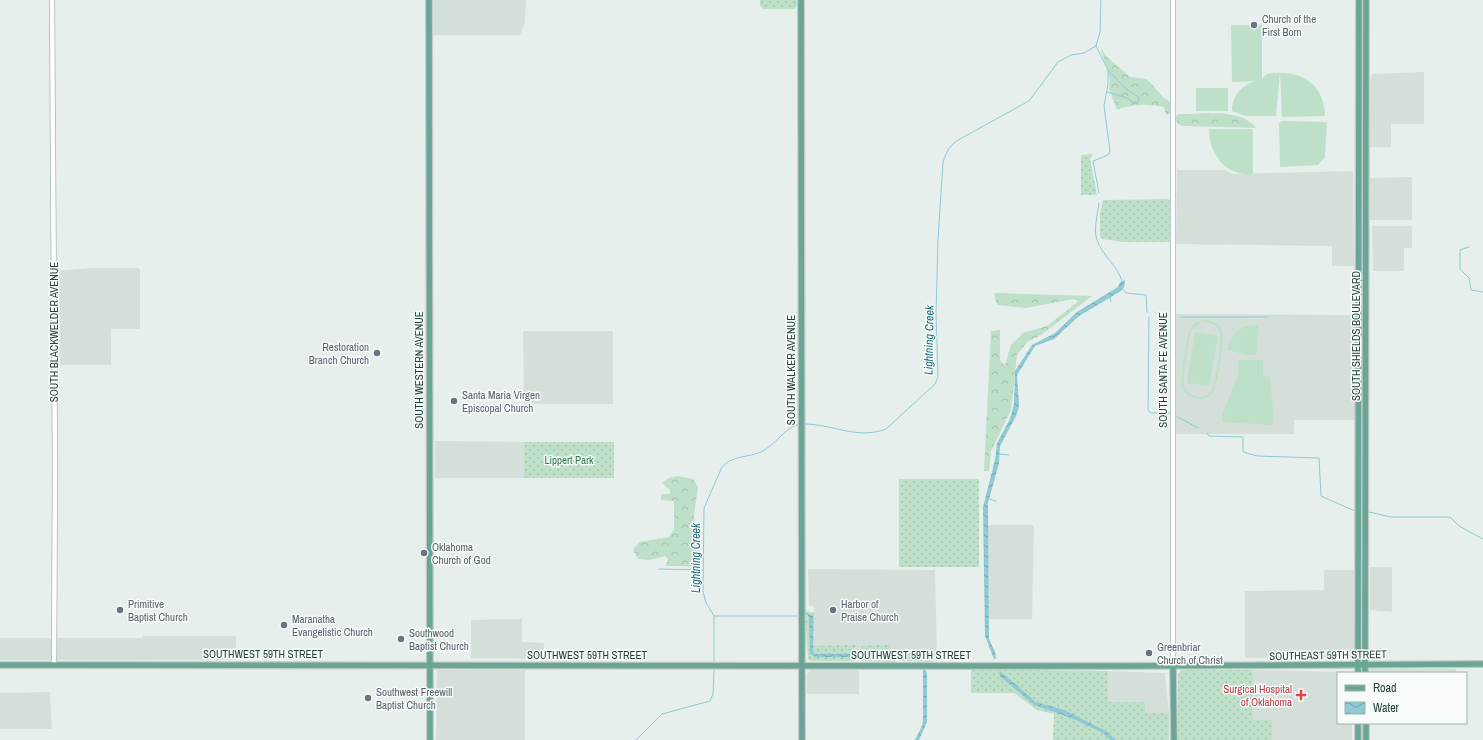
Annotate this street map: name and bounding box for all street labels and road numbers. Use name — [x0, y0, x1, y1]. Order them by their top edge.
street label: SOUTH BLACKWELDER AVENUE — [47, 262, 61, 402]
street label: SOUTH SHIELDS BOULEVARD — [1349, 271, 1363, 401]
street label: SOUTH WESTERN AVENUE — [412, 311, 426, 429]
street label: SOUTH SANTA FE AVENUE — [1156, 312, 1170, 428]
street label: SOUTH WALKER AVENUE — [784, 315, 798, 425]
street label: SOUTHWEST 59TH STREET — [203, 647, 324, 661]
street label: SOUTHEAST 59TH STREET — [1269, 647, 1387, 663]
street label: SOUTHWEST 59TH STREET — [527, 648, 648, 662]
street label: SOUTHWEST 59TH STREET — [851, 648, 972, 662]

